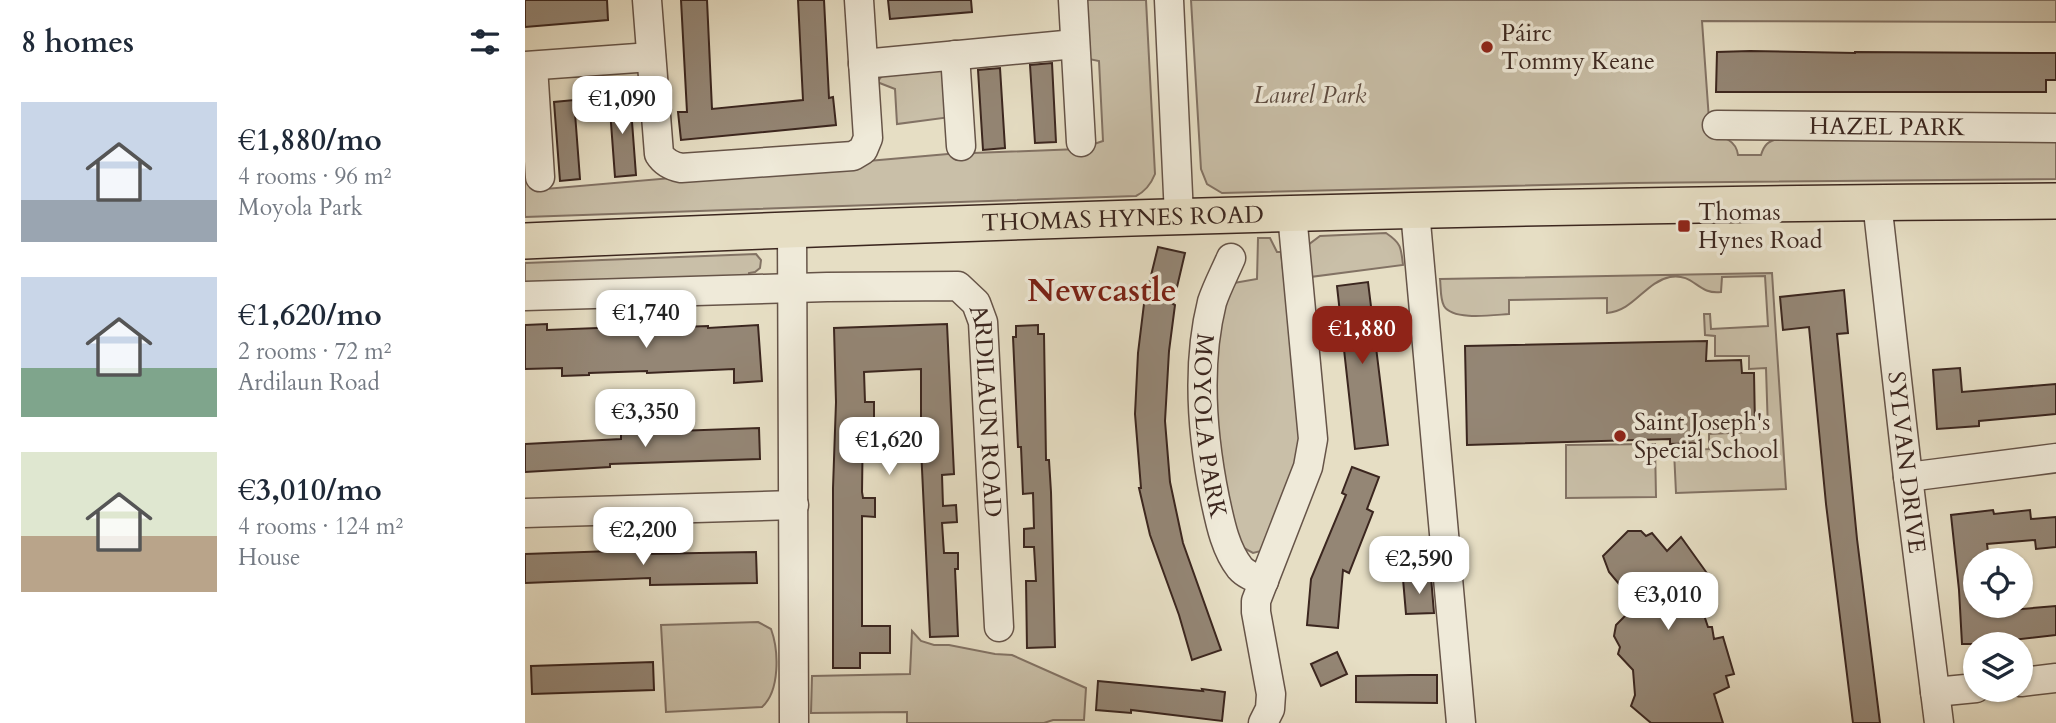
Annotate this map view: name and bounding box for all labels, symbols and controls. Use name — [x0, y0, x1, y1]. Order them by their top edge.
place label: Páirc Tommy Keane — [1501, 17, 1655, 78]
text: 8 homes — [21, 22, 134, 63]
icon: filters — [466, 23, 504, 61]
marker: Páirc Tommy Keane — [1479, 39, 1495, 55]
pin: €1,090 — [565, 76, 679, 136]
park label: Laurel Park — [1254, 79, 1367, 112]
text: €1,090 — [588, 83, 656, 114]
street label: HAZEL PARK — [1809, 109, 1965, 144]
text: €1,880/mo — [238, 120, 382, 161]
icon: home — [77, 130, 161, 214]
text: 4 rooms · 96 m² — [238, 161, 391, 192]
text: Moyola Park — [238, 192, 363, 223]
place label: Thomas Hynes Road — [1698, 196, 1823, 257]
street label: THOMAS HYNES ROAD — [981, 198, 1264, 239]
marker: Thomas Hynes Road — [1676, 218, 1692, 234]
district label: Newcastle — [1027, 269, 1177, 313]
pin: €1,740 — [589, 290, 703, 350]
text: €1,620/mo — [238, 295, 382, 336]
text: €1,740 — [612, 297, 680, 328]
street label: ARDILAUN ROAD — [961, 299, 1010, 518]
icon: home — [77, 305, 161, 389]
pin: €1,880 — [1305, 306, 1419, 366]
text: €1,880 — [1328, 313, 1396, 344]
street label: MOYOLA PARK — [1186, 332, 1235, 521]
text: 2 rooms · 72 m² — [238, 336, 391, 367]
text: Ardilaun Road — [238, 367, 380, 398]
street label: SYLVAN DRIVE — [1880, 370, 1934, 555]
pin: €3,350 — [588, 390, 702, 449]
text: €3,350 — [611, 396, 679, 427]
place label: Saint Joseph's Special School — [1634, 406, 1779, 467]
pin: €1,620 — [832, 418, 946, 477]
text: €1,620 — [855, 424, 923, 455]
marker: Saint Joseph's Special School — [1612, 428, 1628, 444]
text: €3,010/mo — [238, 470, 382, 511]
icon: home — [77, 480, 161, 564]
pin: €2,200 — [586, 508, 700, 567]
text: 4 rooms · 124 m² — [238, 511, 403, 542]
text: €2,200 — [609, 514, 677, 545]
pin: €2,590 — [1362, 536, 1476, 596]
text: House — [238, 542, 300, 573]
text: €2,590 — [1385, 543, 1453, 574]
map controls — [1963, 548, 2033, 702]
button: locate — [1963, 548, 2033, 618]
pin: €3,010 — [1611, 572, 1725, 632]
text: €3,010 — [1634, 579, 1702, 610]
button: layers — [1963, 632, 2033, 702]

